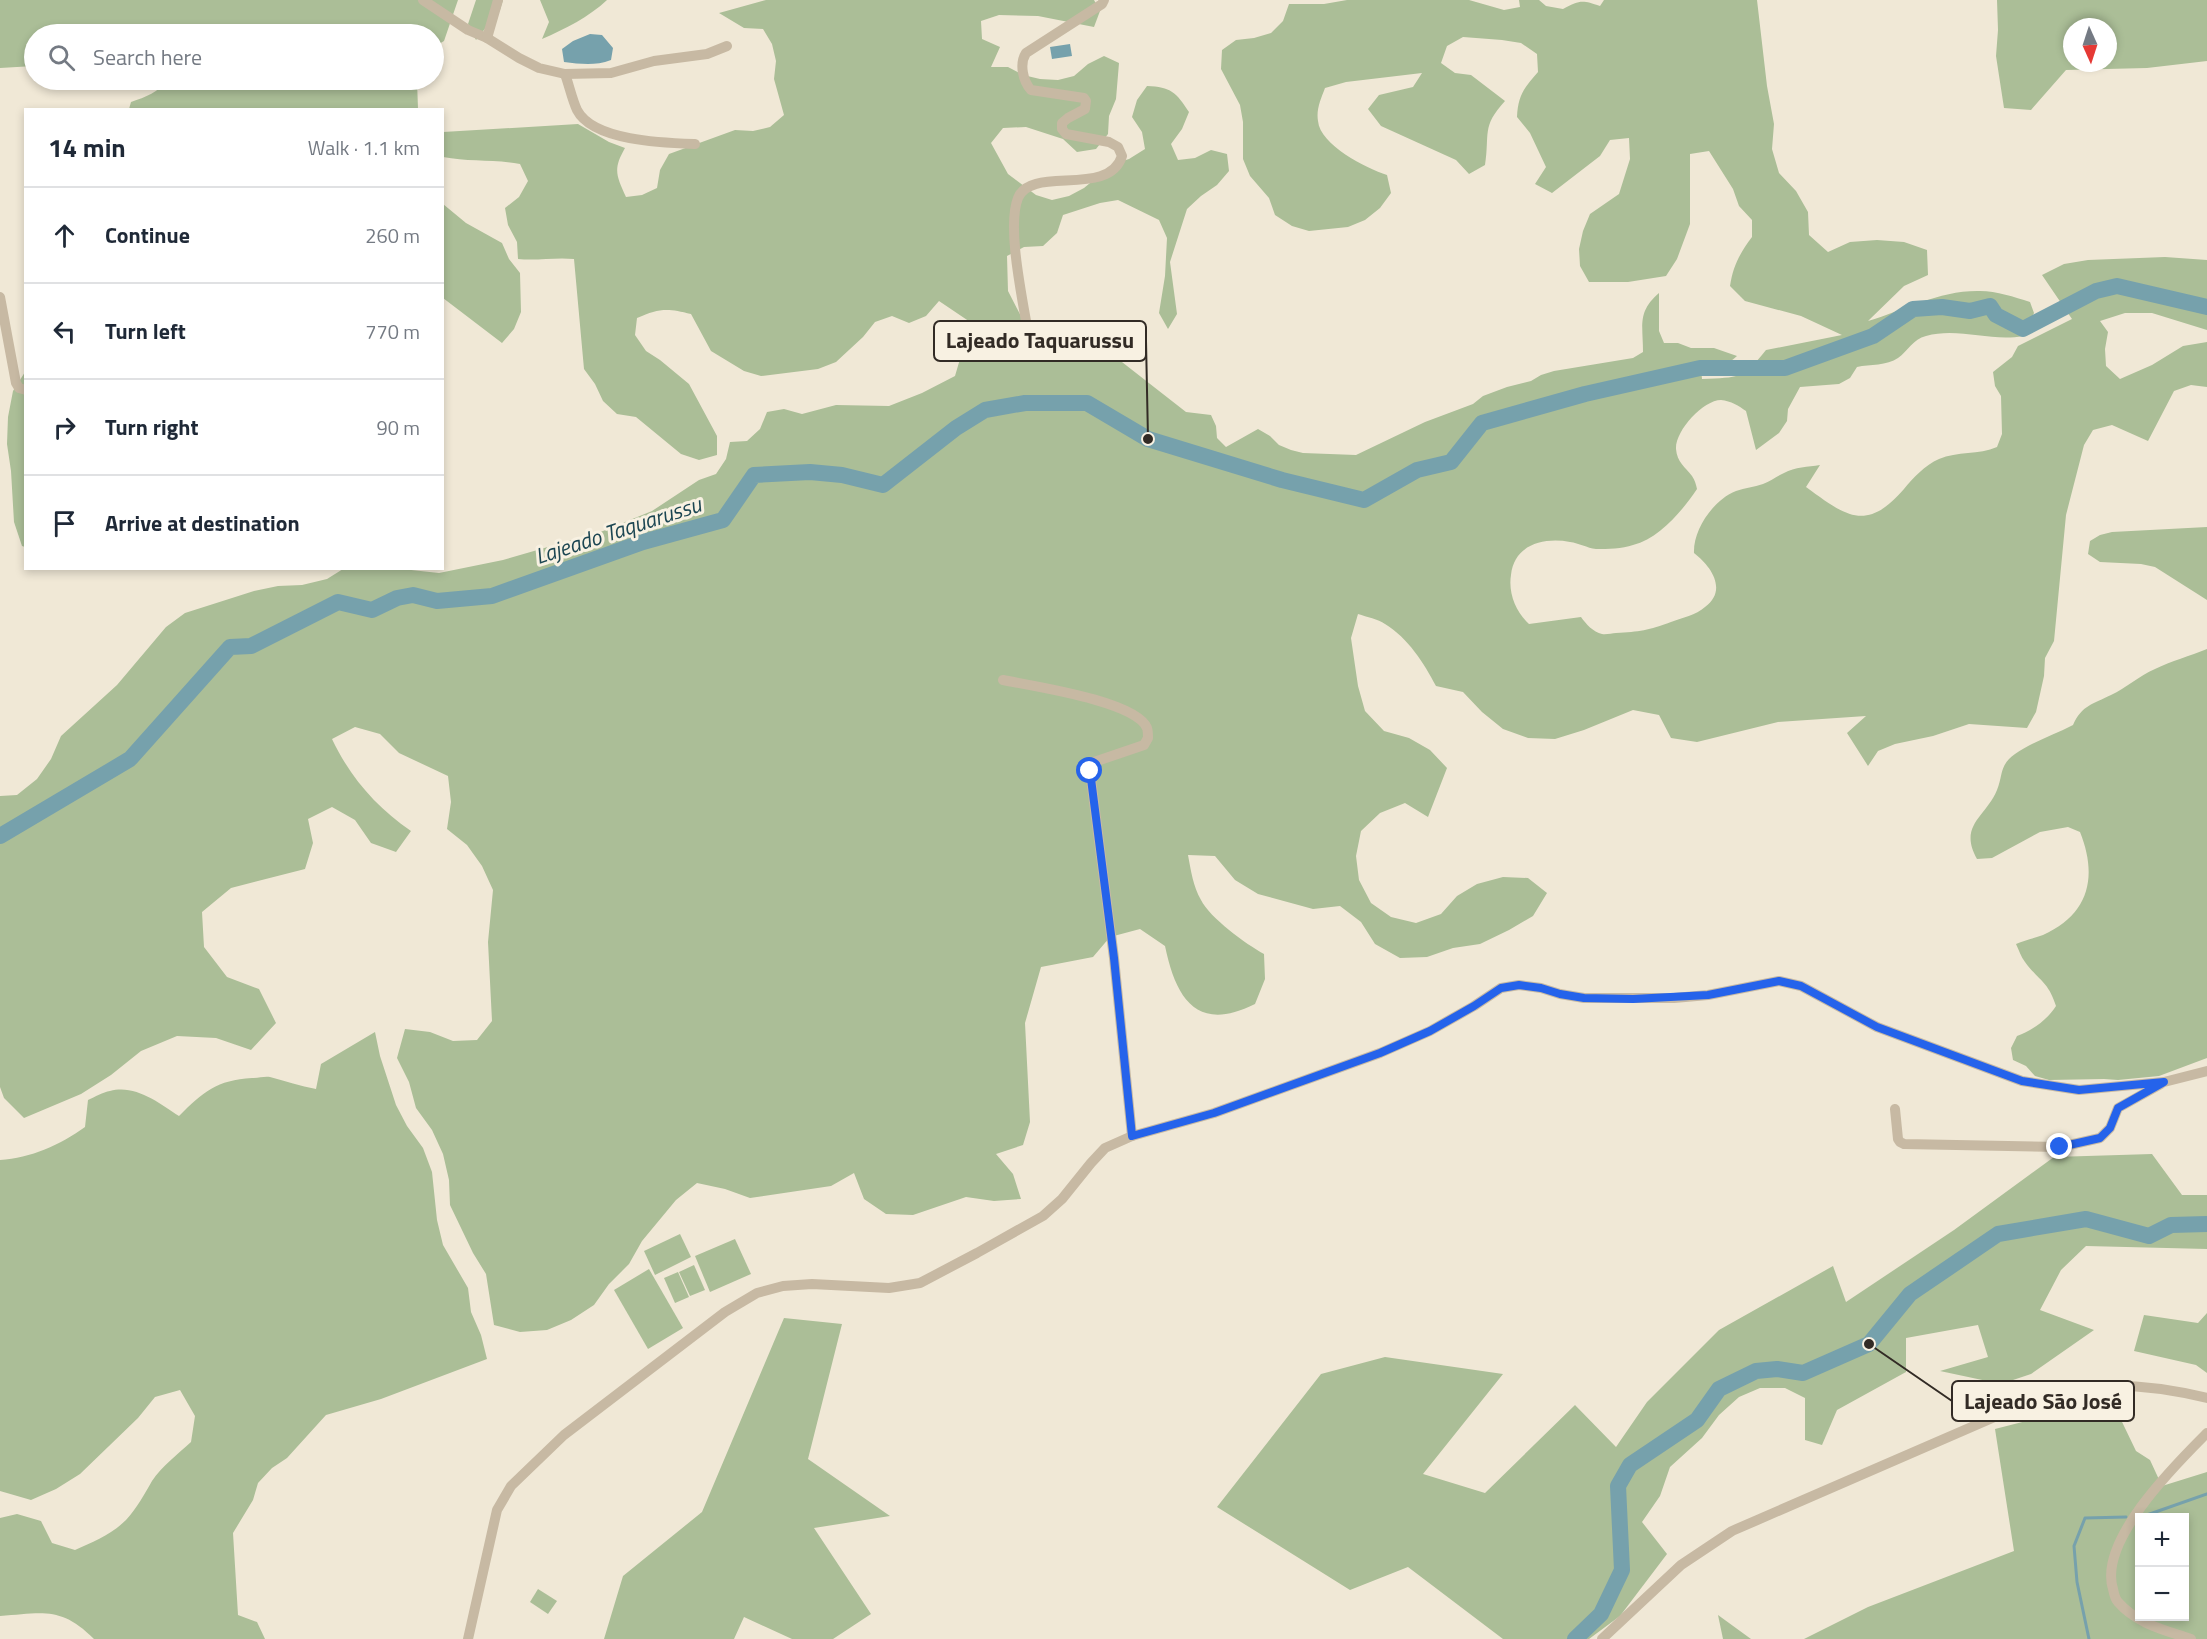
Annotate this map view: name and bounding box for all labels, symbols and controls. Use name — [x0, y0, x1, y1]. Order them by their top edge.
north arrow — [2063, 18, 2117, 72]
search box — [24, 24, 444, 90]
text: Search here — [93, 40, 202, 74]
icon: search — [45, 41, 78, 74]
text: 14 min — [48, 128, 126, 167]
text: Walk · 1.1 km — [308, 132, 420, 163]
text: Continue — [105, 218, 190, 252]
icon: ahead — [48, 219, 81, 252]
text: 260 m — [365, 220, 420, 251]
text: Turn left — [105, 314, 186, 348]
icon: left — [48, 315, 81, 348]
text: 770 m — [365, 316, 420, 347]
callout: Lajeado Taquarussu — [934, 321, 1146, 361]
text: Lajeado Taquarussu — [946, 323, 1134, 357]
text: Turn right — [105, 410, 199, 444]
icon: right — [48, 411, 81, 444]
text: 90 m — [376, 412, 420, 443]
water label: Lajeado Taquarussu — [530, 486, 707, 573]
text: Arrive at destination — [105, 506, 300, 540]
icon: arrive — [48, 507, 81, 540]
route start — [1076, 757, 1102, 783]
route end — [2046, 1133, 2072, 1159]
callout: Lajeado São José — [1952, 1381, 2134, 1421]
text: Lajeado São José — [1964, 1384, 2122, 1418]
map controls — [2135, 1513, 2189, 1621]
button: + — [2135, 1513, 2189, 1567]
button: − — [2135, 1567, 2189, 1621]

